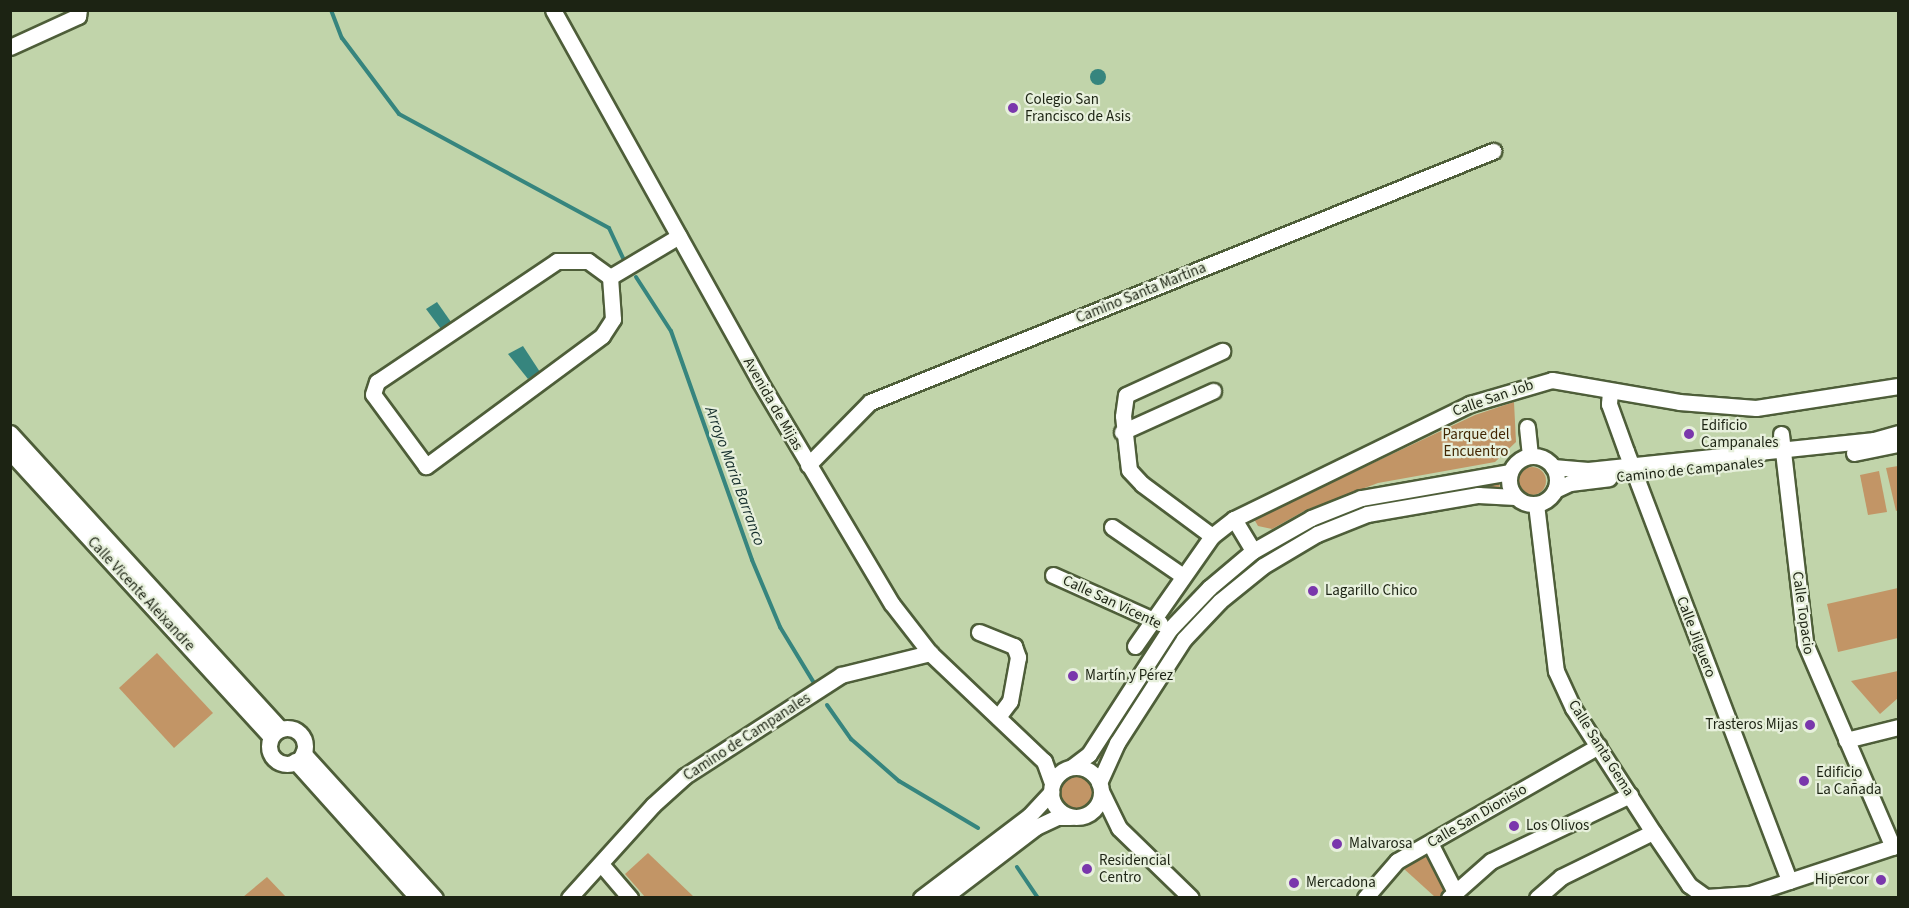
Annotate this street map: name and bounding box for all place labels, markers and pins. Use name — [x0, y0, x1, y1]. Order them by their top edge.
place label: Colegio San Francisco de Asis — [1025, 90, 1131, 125]
marker: Colegio San Francisco de Asis — [1006, 101, 1020, 115]
place label: Edificio Campanales — [1701, 416, 1779, 451]
marker: Edificio Campanales — [1682, 427, 1696, 441]
place label: Lagarillo Chico — [1325, 582, 1417, 600]
marker: Lagarillo Chico — [1306, 584, 1320, 598]
place label: Martín y Pérez — [1085, 667, 1173, 685]
marker: Martín y Pérez — [1066, 669, 1080, 683]
place label: Trasteros Mijas — [1705, 716, 1798, 734]
marker: Trasteros Mijas — [1803, 718, 1817, 732]
place label: Edificio La Cañada — [1816, 763, 1882, 798]
marker: Edificio La Cañada — [1797, 774, 1811, 788]
place label: Los Olivos — [1526, 817, 1589, 835]
marker: Los Olivos — [1507, 819, 1521, 833]
place label: Malvarosa — [1349, 835, 1413, 853]
marker: Malvarosa — [1330, 837, 1344, 851]
place label: Residencial Centro — [1099, 851, 1171, 886]
marker: Residencial Centro — [1080, 862, 1094, 876]
place label: Hipercor — [1815, 871, 1869, 889]
marker: Hipercor — [1874, 873, 1888, 887]
place label: Mercadona — [1306, 874, 1376, 892]
marker: Mercadona — [1287, 876, 1301, 890]

